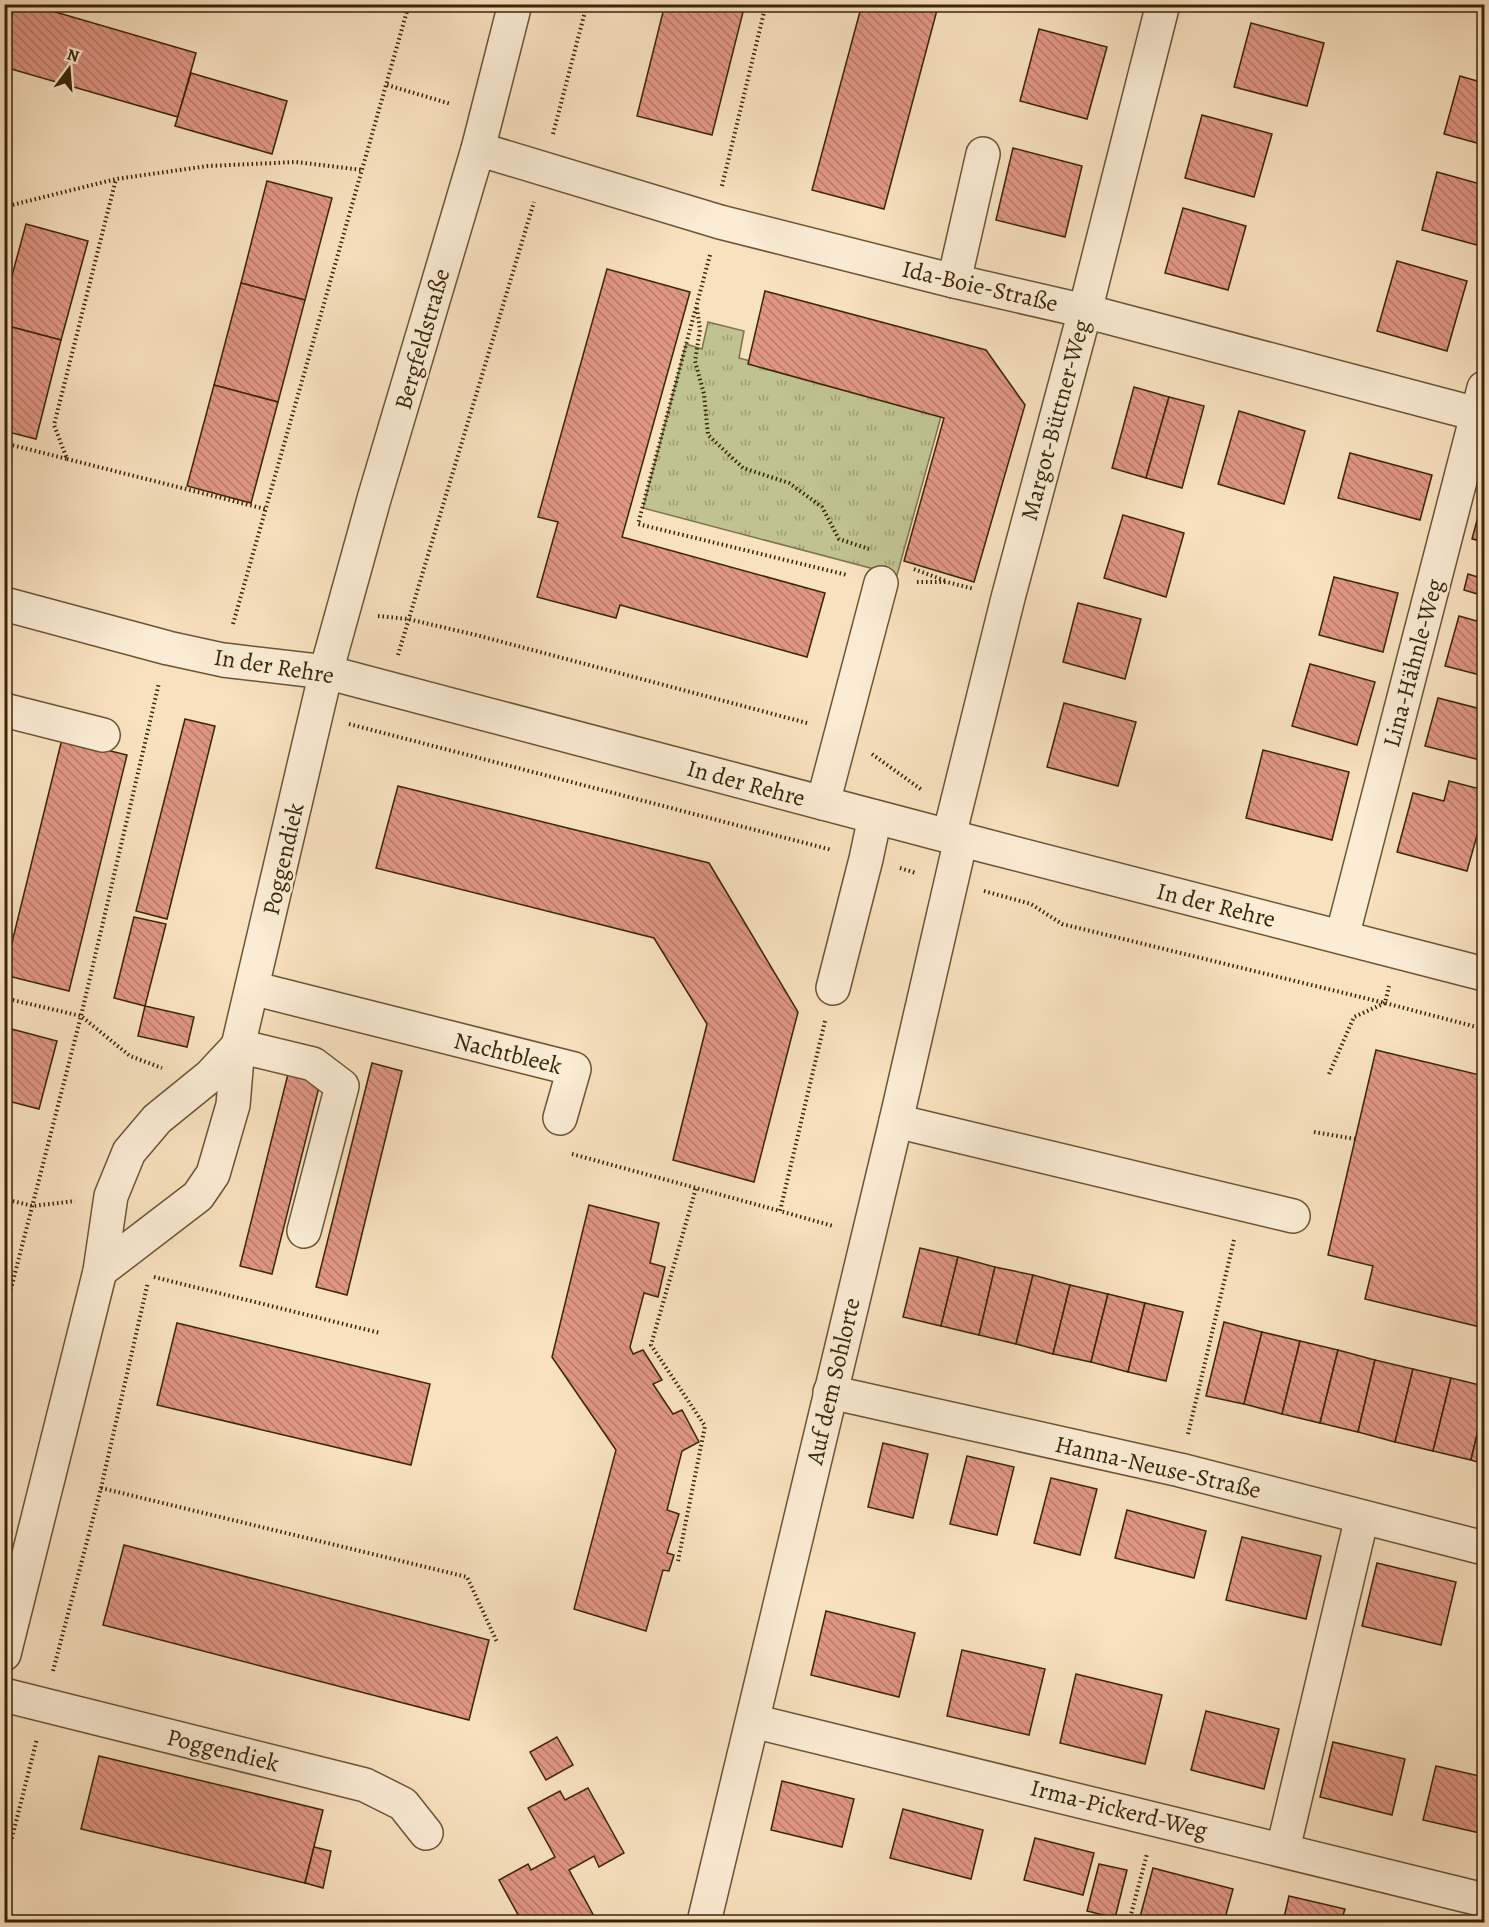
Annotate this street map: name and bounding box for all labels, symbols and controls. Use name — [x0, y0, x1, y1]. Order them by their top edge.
north arrow — [39, 39, 99, 99]
text: N — [64, 43, 82, 68]
street label: Ida-Boie-Straße — [899, 253, 1061, 319]
street label: Bergfeldstraße — [387, 265, 457, 413]
street label: Margot-Büttner-Weg — [1013, 316, 1097, 524]
street label: Lina-Hähnle-Weg — [1375, 575, 1451, 751]
street label: In der Rehre — [212, 641, 336, 691]
street label: In der Rehre — [683, 752, 809, 814]
street label: Poggendiek — [255, 800, 311, 918]
street label: In der Rehre — [1153, 875, 1279, 935]
street label: Nachtbleek — [451, 1024, 565, 1082]
street label: Auf dem Sohlorte — [798, 1294, 868, 1469]
street label: Hanna-Neuse-Straße — [1052, 1428, 1264, 1506]
street label: Poggendiek — [164, 1721, 282, 1779]
street label: Irma-Pickerd-Weg — [1027, 1772, 1211, 1846]

